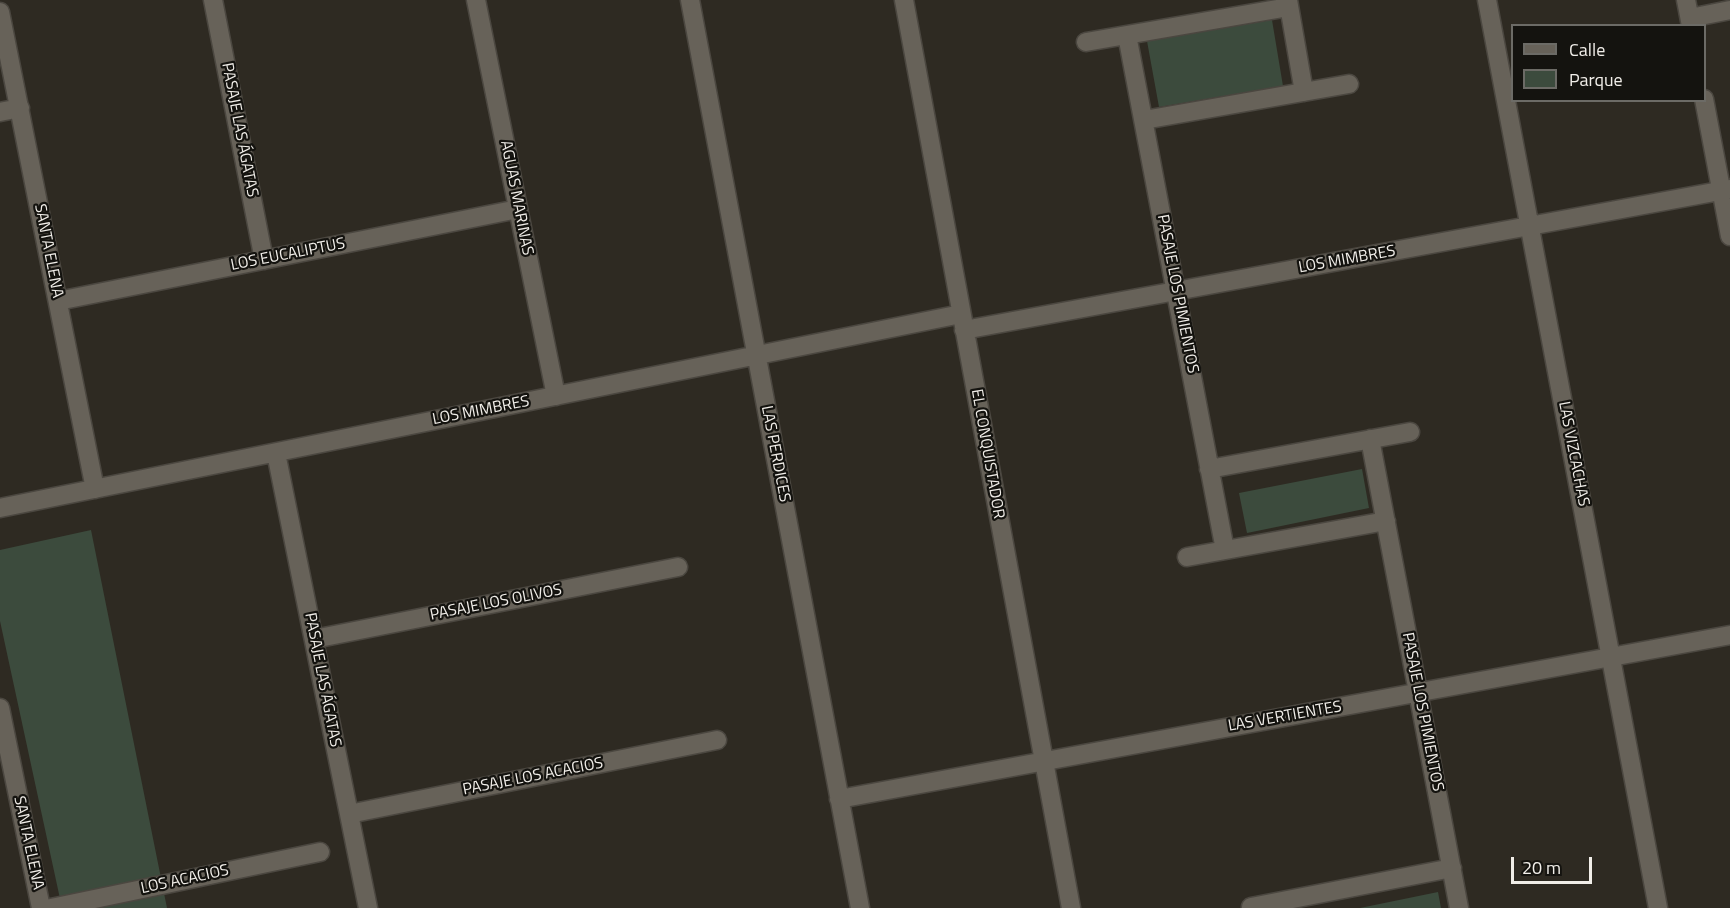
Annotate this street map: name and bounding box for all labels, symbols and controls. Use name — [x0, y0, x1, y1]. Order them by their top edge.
legend — [1511, 24, 1706, 102]
text: Calle — [1569, 36, 1605, 63]
street label: PASAJE LAS ÁGATAS — [217, 61, 261, 199]
text: Parque — [1569, 66, 1623, 93]
street label: AGUAS MARINAS — [495, 139, 537, 257]
street label: SANTA ELENA — [29, 202, 67, 300]
street label: PASAJE LOS PIMIENTOS — [1152, 213, 1202, 375]
street label: LOS EUCALIPTUS — [229, 235, 347, 275]
street label: LOS MIMBRES — [1297, 242, 1397, 278]
street label: EL CONQUISTADOR — [966, 388, 1008, 520]
street label: LOS MIMBRES — [431, 392, 531, 430]
street label: LAS VIZCACHAS — [1553, 400, 1593, 508]
street label: LAS PERDICES — [756, 404, 794, 504]
street label: PASAJE LOS OLIVOS — [428, 581, 564, 625]
street label: PASAJE LAS ÁGATAS — [300, 611, 344, 749]
street label: PASAJE LOS PIMIENTOS — [1397, 631, 1447, 793]
street label: LAS VERTIENTES — [1227, 698, 1343, 736]
street label: PASAJE LOS ACACIOS — [461, 754, 605, 800]
street label: SANTA ELENA — [9, 794, 47, 892]
scale bar — [1514, 845, 1595, 883]
text: 20 m — [1522, 854, 1561, 881]
street label: LOS ACACIOS — [139, 861, 231, 899]

